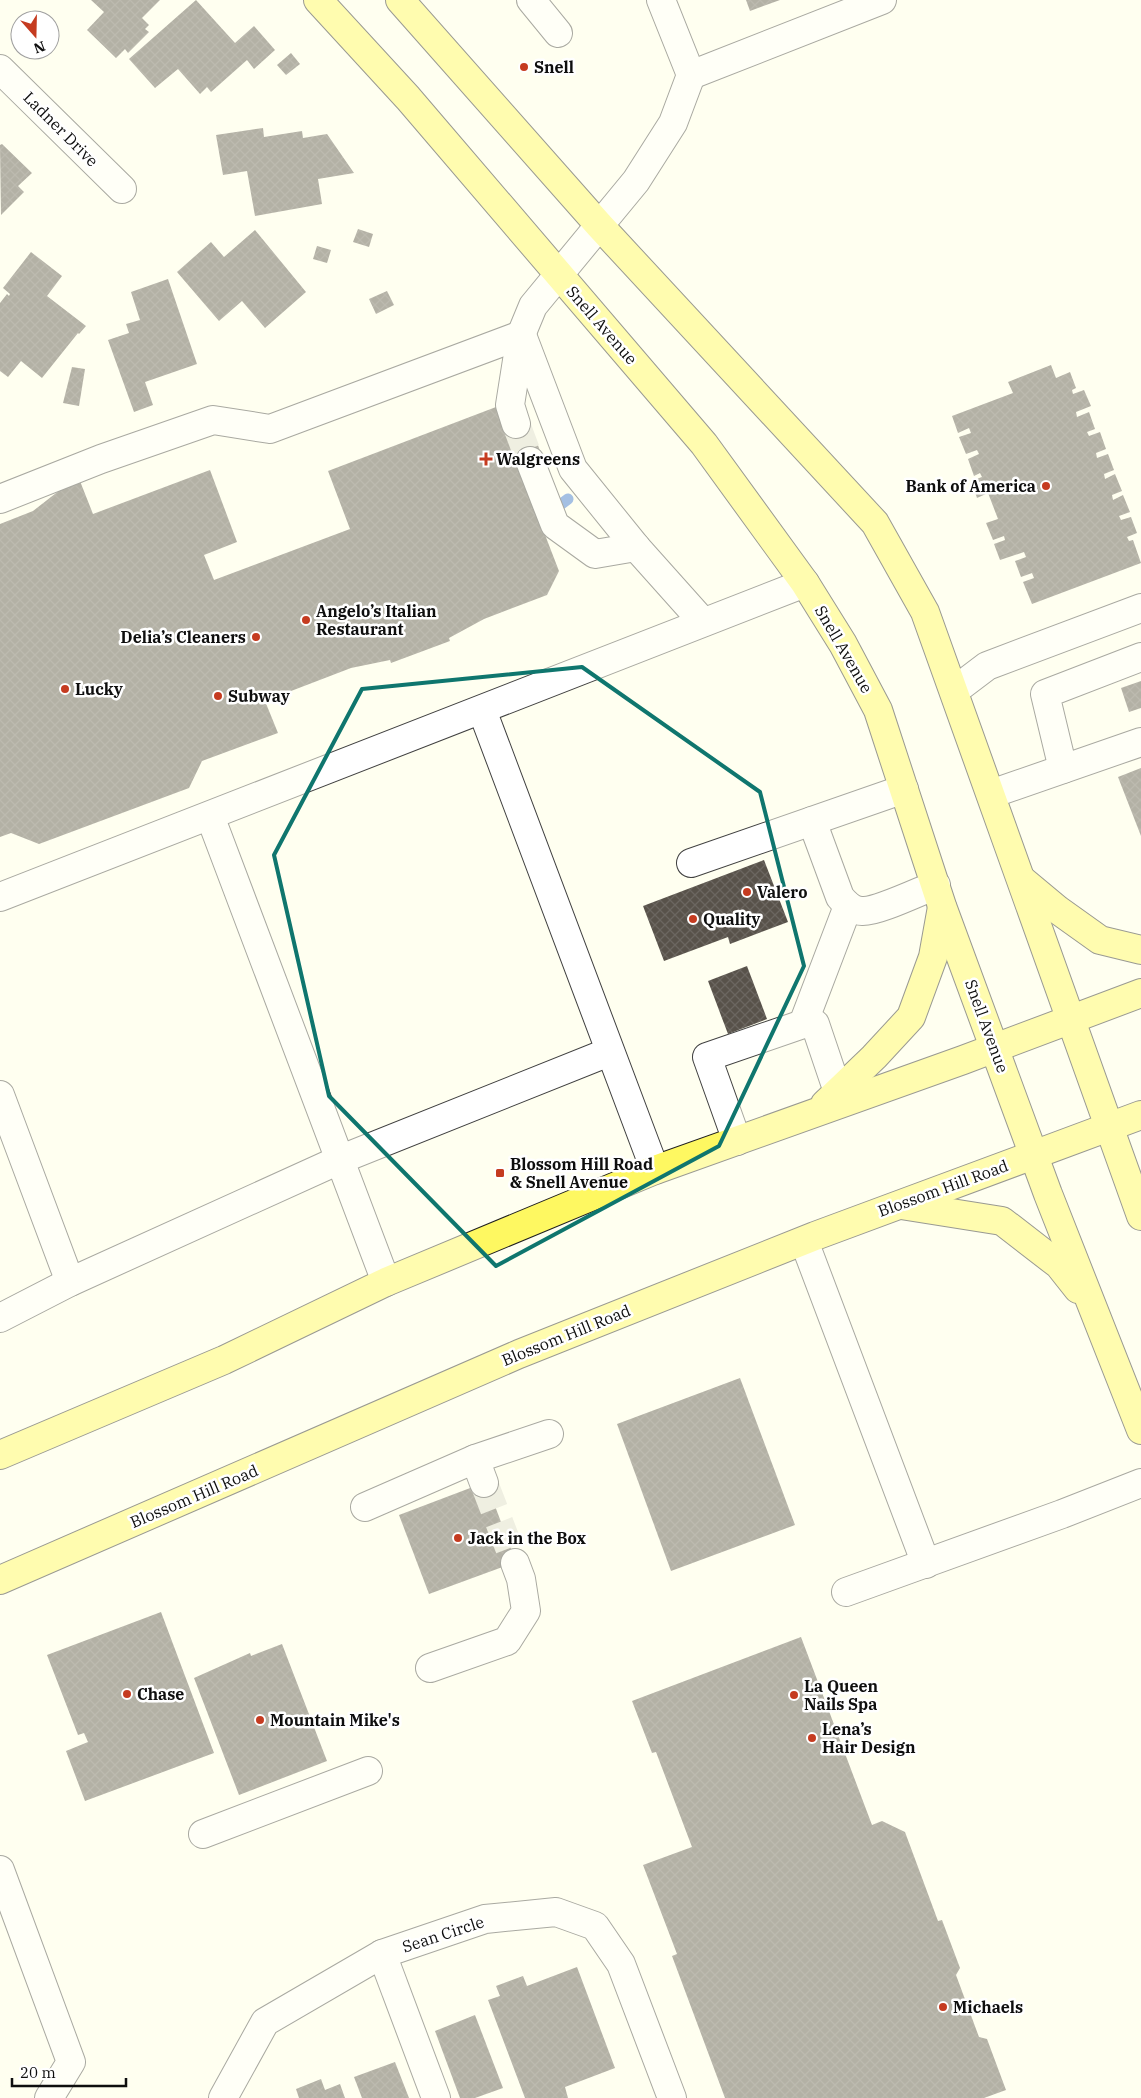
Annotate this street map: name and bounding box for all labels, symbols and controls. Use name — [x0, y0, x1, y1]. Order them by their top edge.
north arrow — [10, 10, 60, 60]
text: N — [31, 37, 48, 58]
place label: Snell — [534, 57, 574, 77]
marker: Snell — [518, 61, 530, 73]
street label: Ladner Drive — [19, 87, 103, 171]
street label: Snell Avenue — [562, 282, 642, 368]
place label: Walgreens — [496, 449, 580, 469]
marker: Walgreens — [480, 453, 492, 465]
place label: Bank of America — [905, 476, 1036, 496]
marker: Bank of America — [1040, 480, 1052, 492]
place label: Angelo’s Italian Restaurant — [316, 601, 437, 639]
street label: Snell Avenue — [811, 602, 877, 696]
marker: Angelo’s Italian Restaurant — [300, 614, 312, 626]
place label: Delia’s Cleaners — [121, 627, 246, 647]
marker: Delia’s Cleaners — [250, 631, 262, 643]
place label: Lucky — [75, 679, 124, 699]
marker: Lucky — [59, 683, 71, 695]
place label: Subway — [228, 686, 291, 706]
marker: Subway — [212, 690, 224, 702]
place label: Valero — [757, 882, 808, 902]
marker: Valero — [741, 886, 753, 898]
place label: Quality — [703, 909, 761, 929]
marker: Quality — [687, 913, 699, 925]
street label: Snell Avenue — [961, 977, 1013, 1075]
place label: Blossom Hill Road & Snell Avenue — [510, 1154, 653, 1192]
street label: Blossom Hill Road — [875, 1155, 1011, 1221]
marker: Blossom Hill Road & Snell Avenue — [494, 1167, 506, 1179]
street label: Blossom Hill Road — [499, 1300, 634, 1370]
street label: Blossom Hill Road — [127, 1460, 261, 1532]
place label: Jack in the Box — [468, 1528, 587, 1548]
marker: Jack in the Box — [452, 1532, 464, 1544]
place label: La Queen Nails Spa — [804, 1676, 879, 1714]
place label: Chase — [137, 1684, 184, 1704]
marker: Chase — [121, 1688, 133, 1700]
marker: La Queen Nails Spa — [788, 1689, 800, 1701]
place label: Mountain Mike's — [270, 1710, 400, 1730]
marker: Mountain Mike's — [254, 1714, 266, 1726]
place label: Lena’s Hair Design — [822, 1719, 916, 1757]
marker: Lena’s Hair Design — [806, 1732, 818, 1744]
street label: Sean Circle — [400, 1911, 486, 1957]
place label: Michaels — [953, 1997, 1023, 2017]
marker: Michaels — [937, 2001, 949, 2013]
scale bar — [12, 2056, 126, 2088]
text: 20 m — [20, 2063, 56, 2082]

